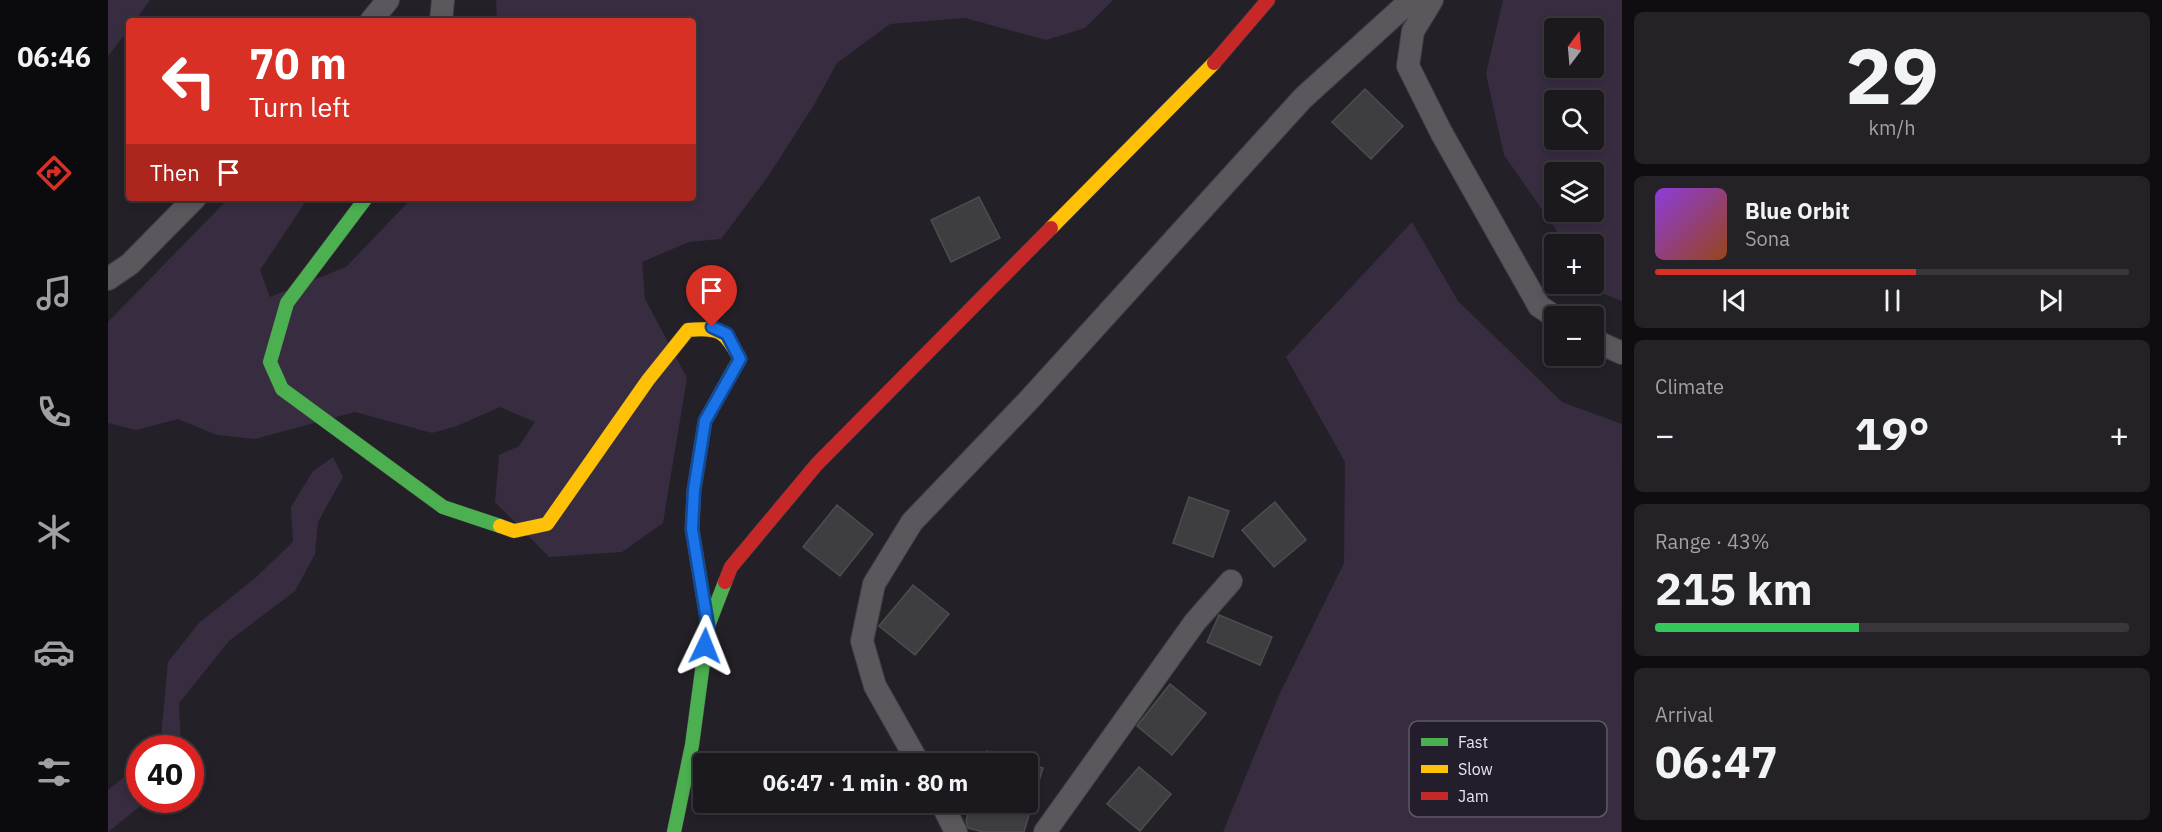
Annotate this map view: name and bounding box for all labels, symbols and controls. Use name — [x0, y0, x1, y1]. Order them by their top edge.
north arrow — [1544, 18, 1604, 78]
map controls — [1544, 18, 1604, 366]
text: 29 — [1845, 24, 1939, 125]
text: 70 m — [249, 36, 347, 91]
text: 06:46 — [17, 39, 91, 74]
icon: left — [150, 42, 228, 120]
text: Turn left — [249, 89, 350, 124]
button: search — [1544, 90, 1604, 150]
text: km/h — [1868, 114, 1916, 141]
icon: directions — [33, 152, 75, 194]
icon: arrive — [212, 156, 245, 189]
text: Then — [150, 158, 200, 187]
button: layers — [1544, 162, 1604, 222]
text: Blue Orbit — [1745, 196, 1850, 225]
text: Sona — [1745, 225, 1790, 252]
button: + — [1544, 234, 1604, 294]
pin — [686, 265, 737, 327]
icon: music — [33, 272, 75, 314]
icon: arrive — [695, 274, 728, 307]
icon: previous — [1718, 284, 1751, 317]
icon: pause — [1876, 284, 1909, 317]
icon: next — [2034, 284, 2067, 317]
button: − — [1544, 306, 1604, 366]
text: Climate — [1655, 373, 1724, 400]
icon: phone — [33, 391, 75, 433]
text: 19° — [1854, 404, 1930, 462]
text: − — [1655, 413, 1675, 456]
text: + — [2109, 413, 2129, 456]
icon: climate — [33, 511, 75, 553]
text: Range · 43% — [1655, 528, 1770, 555]
text: 215 km — [1655, 559, 1813, 617]
position arrow — [673, 614, 737, 678]
icon: car — [33, 631, 75, 673]
text: Arrival — [1655, 701, 1713, 728]
legend — [1409, 721, 1607, 817]
text: Fast — [1458, 732, 1488, 752]
text: 06:47 — [1655, 732, 1778, 790]
speed limit sign: 40 — [126, 735, 204, 813]
icon: filters — [33, 751, 75, 793]
text: Slow — [1458, 759, 1493, 779]
text: 06:47 · 1 min · 80 m — [763, 768, 968, 797]
text: Jam — [1458, 786, 1489, 806]

